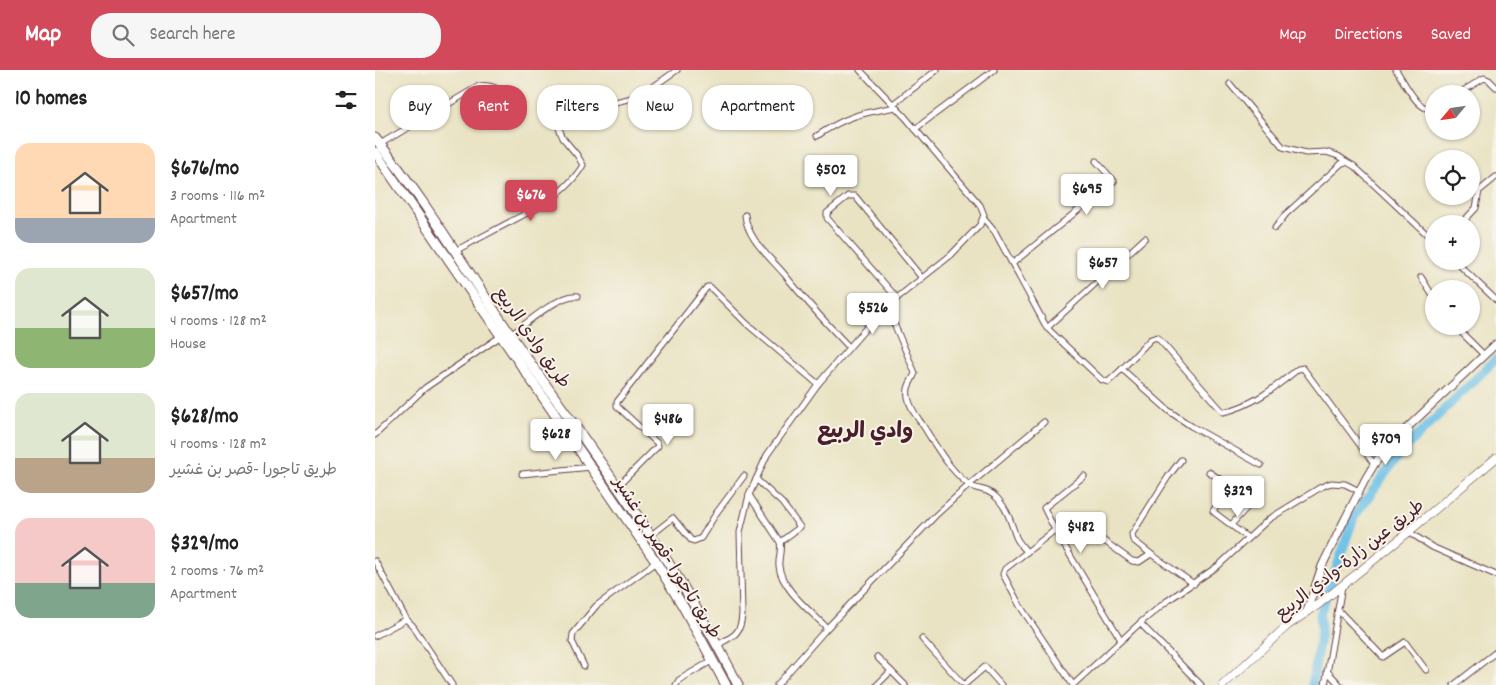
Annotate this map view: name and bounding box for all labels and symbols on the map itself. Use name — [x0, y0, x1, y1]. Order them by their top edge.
north arrow — [1425, 85, 1480, 140]
pin: $502 — [801, 154, 861, 197]
pin: $695 — [1057, 174, 1117, 216]
pin: $676 — [501, 180, 561, 222]
pin: $657 — [1073, 248, 1133, 290]
street label: طريق وادي الربيع — [487, 283, 575, 394]
pin: $526 — [843, 292, 903, 335]
pin: $486 — [638, 404, 698, 446]
district label: وادي الربيع — [817, 417, 913, 448]
pin: $628 — [526, 418, 586, 461]
pin: $709 — [1356, 424, 1416, 466]
street label: طريق تاجورا -قصر بن غشير — [604, 470, 726, 645]
pin: $329 — [1208, 476, 1268, 518]
street label: طريق عين زارة-وادي الربيع — [1271, 495, 1431, 627]
pin: $482 — [1051, 512, 1111, 554]

